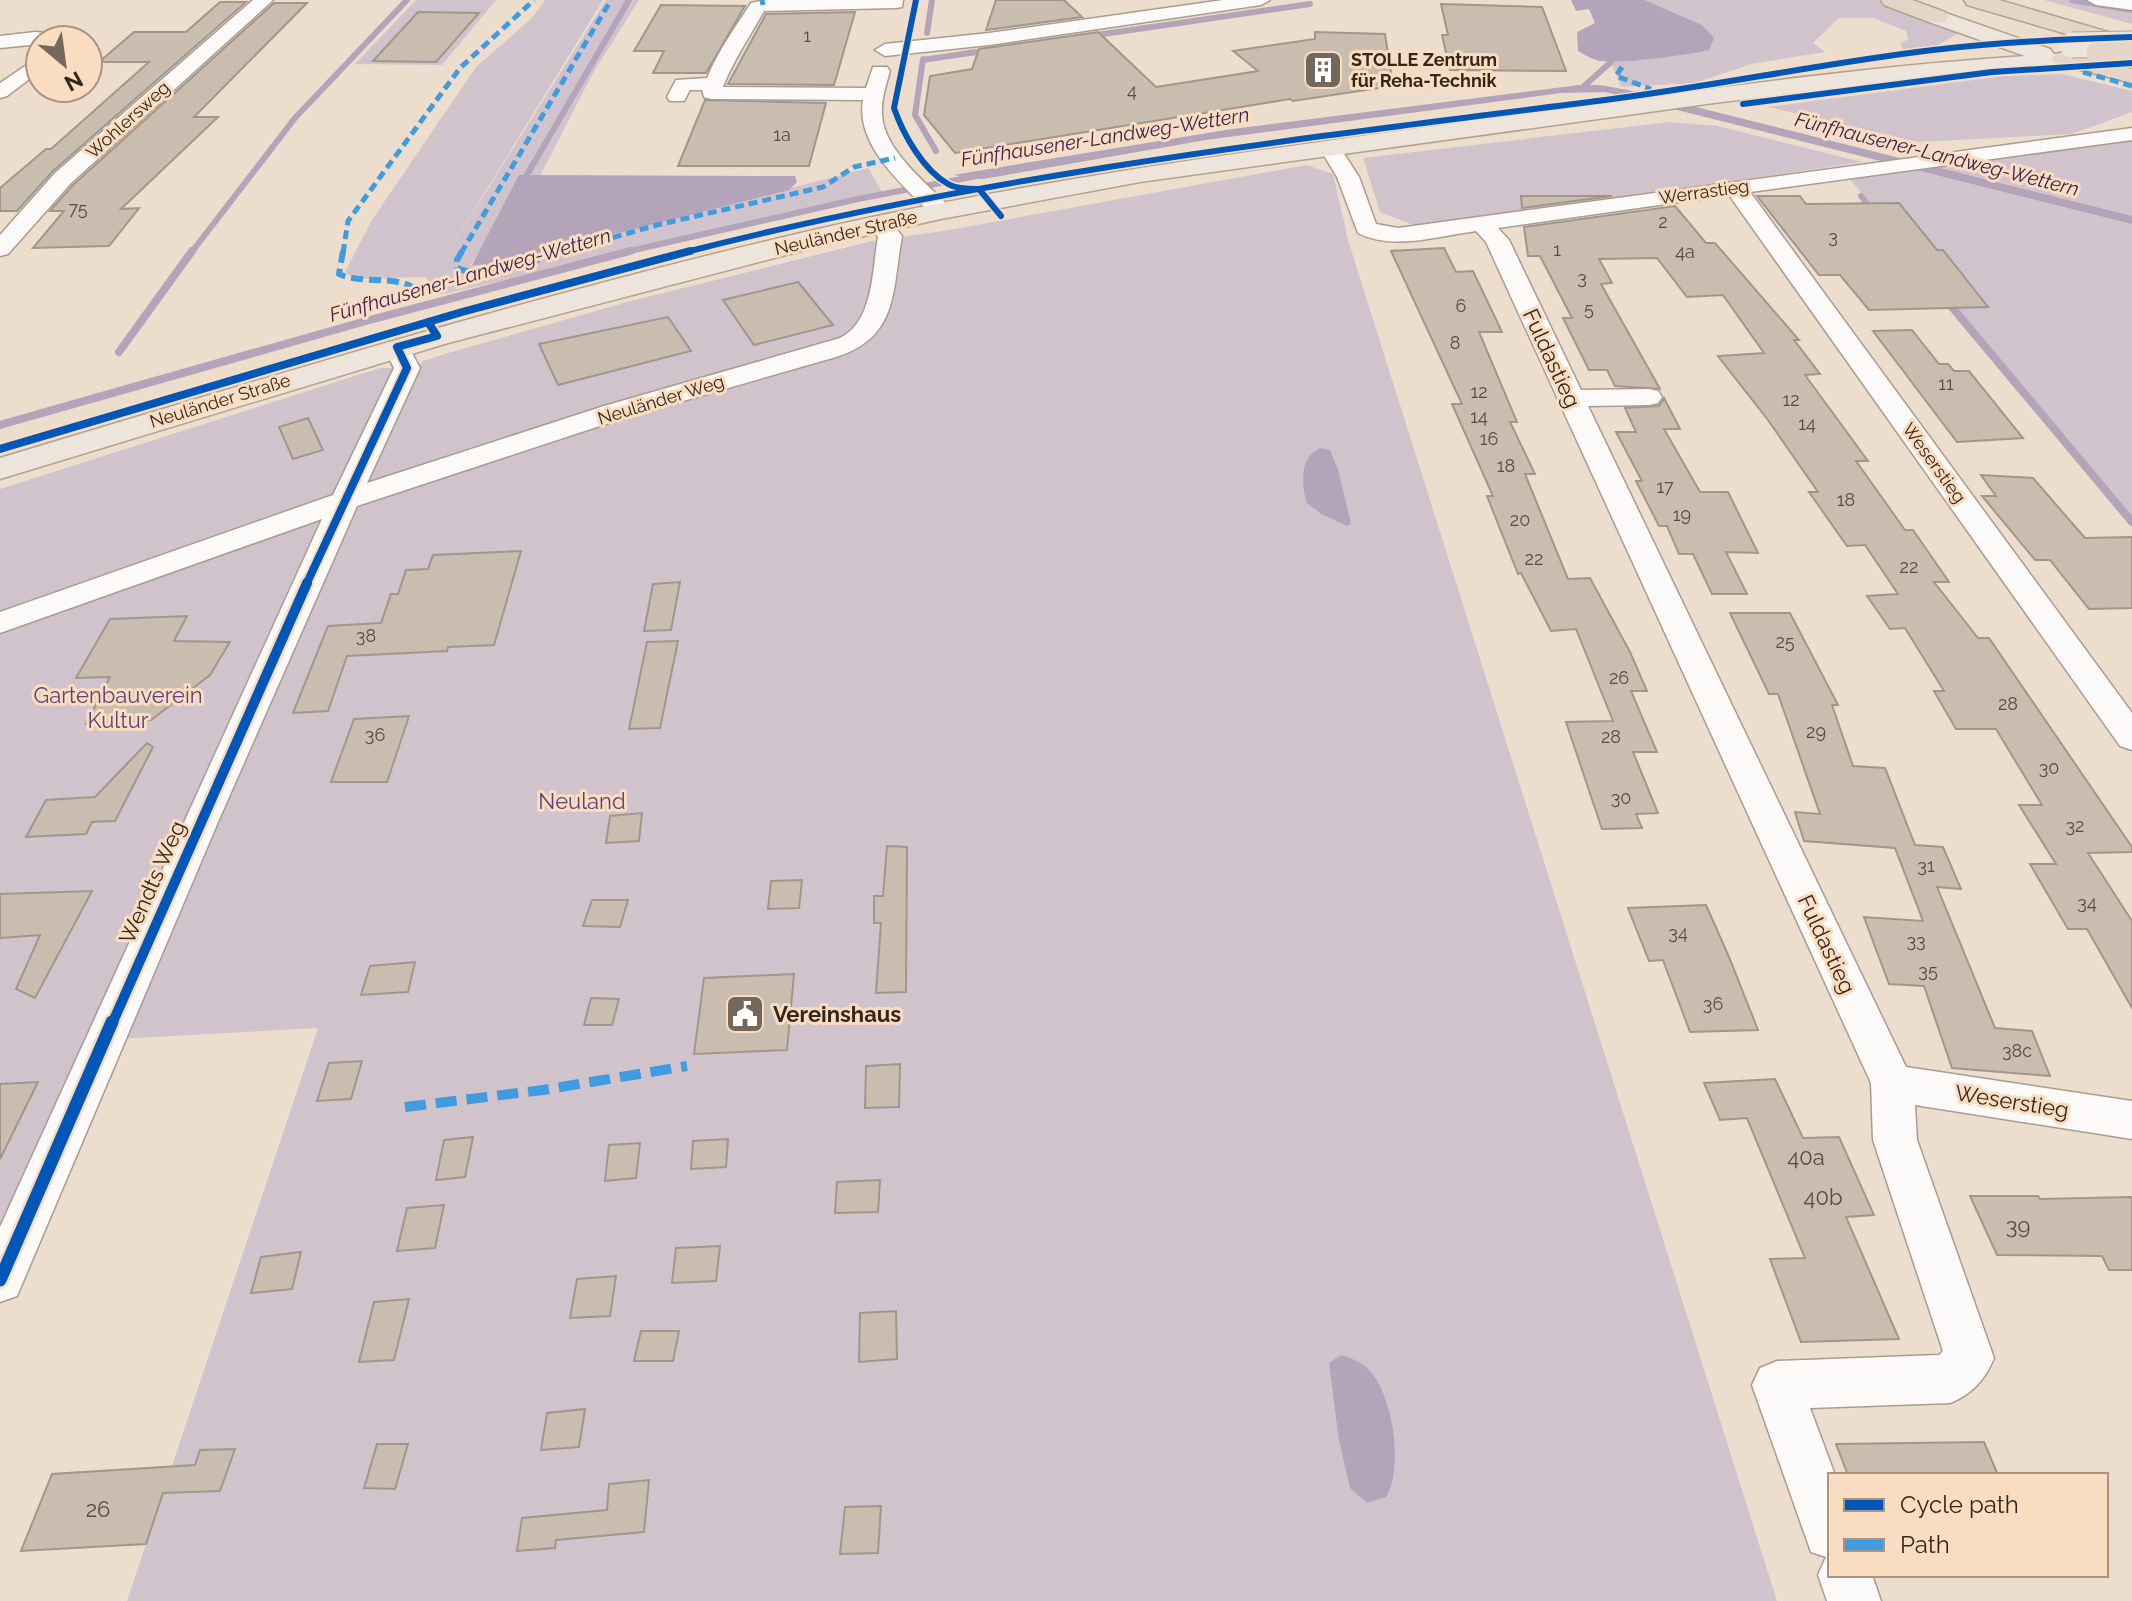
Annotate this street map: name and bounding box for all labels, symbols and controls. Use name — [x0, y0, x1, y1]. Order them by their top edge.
north arrow — [24, 24, 104, 104]
house number: 1 — [803, 25, 811, 46]
building icon: STOLLE Zentrum für Reha-Technik — [1302, 49, 1344, 91]
place label: STOLLE Zentrum für Reha-Technik — [1351, 49, 1497, 91]
text: N — [60, 66, 87, 97]
street label: Wohlersweg — [82, 77, 174, 163]
house number: 4 — [1127, 80, 1137, 101]
water label: Fünfhausener-Landweg-Wettern — [959, 102, 1251, 172]
water label: Fünfhausener-Landweg-Wettern — [1793, 107, 2081, 201]
house number: 1a — [773, 124, 791, 145]
street label: Werrastieg — [1657, 175, 1750, 208]
house number: 75 — [68, 198, 88, 219]
street label: Neuländer Straße — [772, 206, 920, 259]
house number: 2 — [1658, 211, 1668, 232]
water label: Fünfhausener-Landweg-Wettern — [326, 223, 614, 327]
house number: 3 — [1828, 226, 1838, 247]
house number: 1 — [1553, 239, 1561, 260]
house number: 4a — [1675, 241, 1695, 262]
house number: 3 — [1577, 267, 1587, 288]
house number: 6 — [1456, 295, 1467, 316]
house number: 5 — [1584, 298, 1594, 319]
street label: Fuldastieg — [1518, 304, 1586, 412]
house number: 8 — [1450, 332, 1460, 353]
street label: Neuländer Straße — [147, 369, 293, 432]
street label: Neuländer Weg — [595, 370, 727, 429]
house number: 11 — [1938, 373, 1954, 394]
house number: 12 — [1470, 381, 1488, 402]
house number: 12 — [1782, 389, 1800, 410]
house number: 14 — [1470, 406, 1488, 427]
house number: 14 — [1798, 413, 1816, 434]
street label: Weserstieg — [1898, 418, 1971, 507]
house number: 16 — [1480, 428, 1498, 449]
house number: 18 — [1497, 455, 1515, 476]
house number: 17 — [1656, 476, 1674, 497]
house number: 18 — [1837, 489, 1855, 510]
house number: 19 — [1673, 504, 1691, 525]
house number: 20 — [1510, 509, 1530, 530]
house number: 22 — [1525, 548, 1543, 569]
house number: 22 — [1900, 556, 1918, 577]
house number: 38 — [356, 625, 376, 646]
house number: 25 — [1775, 631, 1795, 652]
house number: 26 — [1609, 667, 1629, 688]
park label: Gartenbauverein Kultur — [33, 682, 203, 733]
house number: 28 — [1998, 693, 2018, 714]
house number: 29 — [1806, 721, 1826, 742]
house number: 36 — [365, 724, 385, 745]
house number: 28 — [1601, 726, 1621, 747]
house number: 30 — [2039, 757, 2059, 778]
house number: 30 — [1611, 787, 1631, 808]
park label: Neuland — [538, 788, 626, 814]
house number: 32 — [2066, 815, 2085, 836]
street label: Wendts Weg — [113, 816, 191, 948]
house number: 31 — [1917, 855, 1935, 876]
street label: Fuldastieg — [1793, 890, 1861, 998]
house number: 34 — [2077, 892, 2097, 913]
house number: 34 — [1668, 922, 1688, 943]
house number: 33 — [1906, 930, 1926, 951]
house number: 35 — [1918, 960, 1938, 981]
public building icon: Vereinshaus — [724, 993, 766, 1035]
house number: 36 — [1703, 993, 1723, 1014]
place label: Vereinshaus — [773, 1001, 901, 1027]
house number: 38c — [2002, 1040, 2032, 1061]
street label: Weserstieg — [1953, 1079, 2071, 1123]
house number: 40a — [1787, 1144, 1825, 1170]
house number: 40b — [1803, 1184, 1843, 1210]
house number: 39 — [2006, 1213, 2030, 1239]
legend — [1828, 1473, 2108, 1577]
text: Cycle path — [1900, 1490, 2019, 1519]
house number: 26 — [86, 1496, 110, 1522]
text: Path — [1900, 1530, 1950, 1559]

